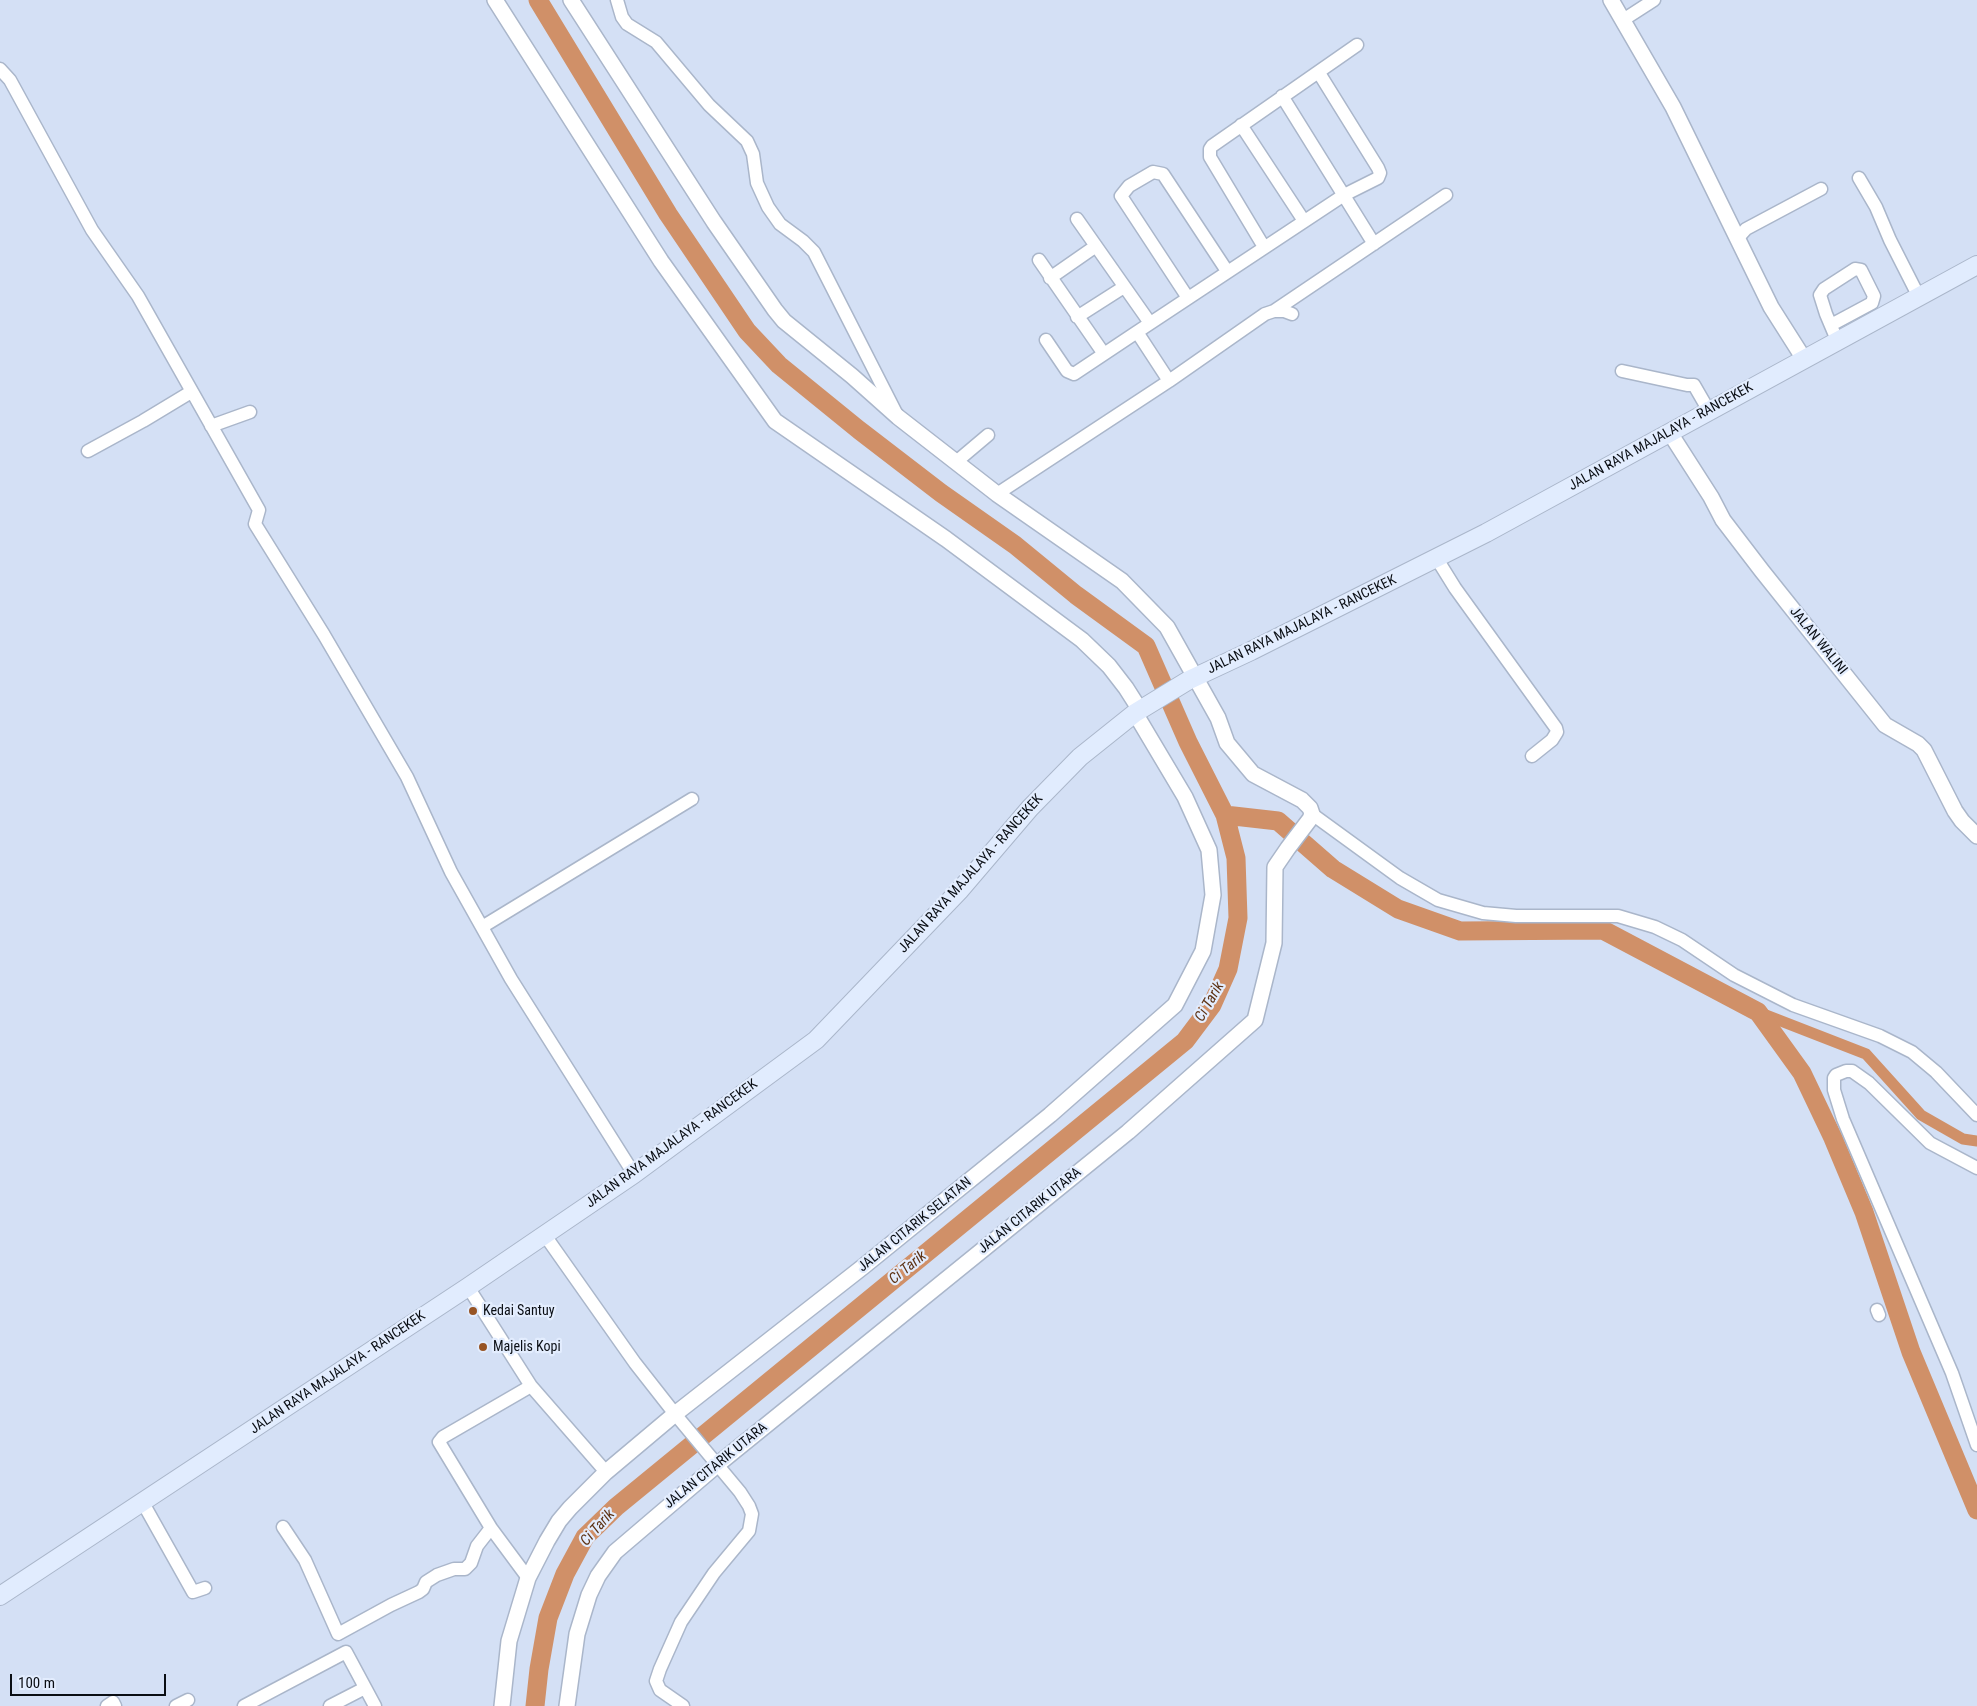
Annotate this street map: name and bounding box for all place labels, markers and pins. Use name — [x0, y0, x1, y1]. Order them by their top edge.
place label: Kedai Santuy — [483, 1303, 555, 1319]
marker: Kedai Santuy — [467, 1305, 479, 1317]
place label: Majelis Kopi — [493, 1339, 561, 1355]
marker: Majelis Kopi — [477, 1341, 489, 1353]

